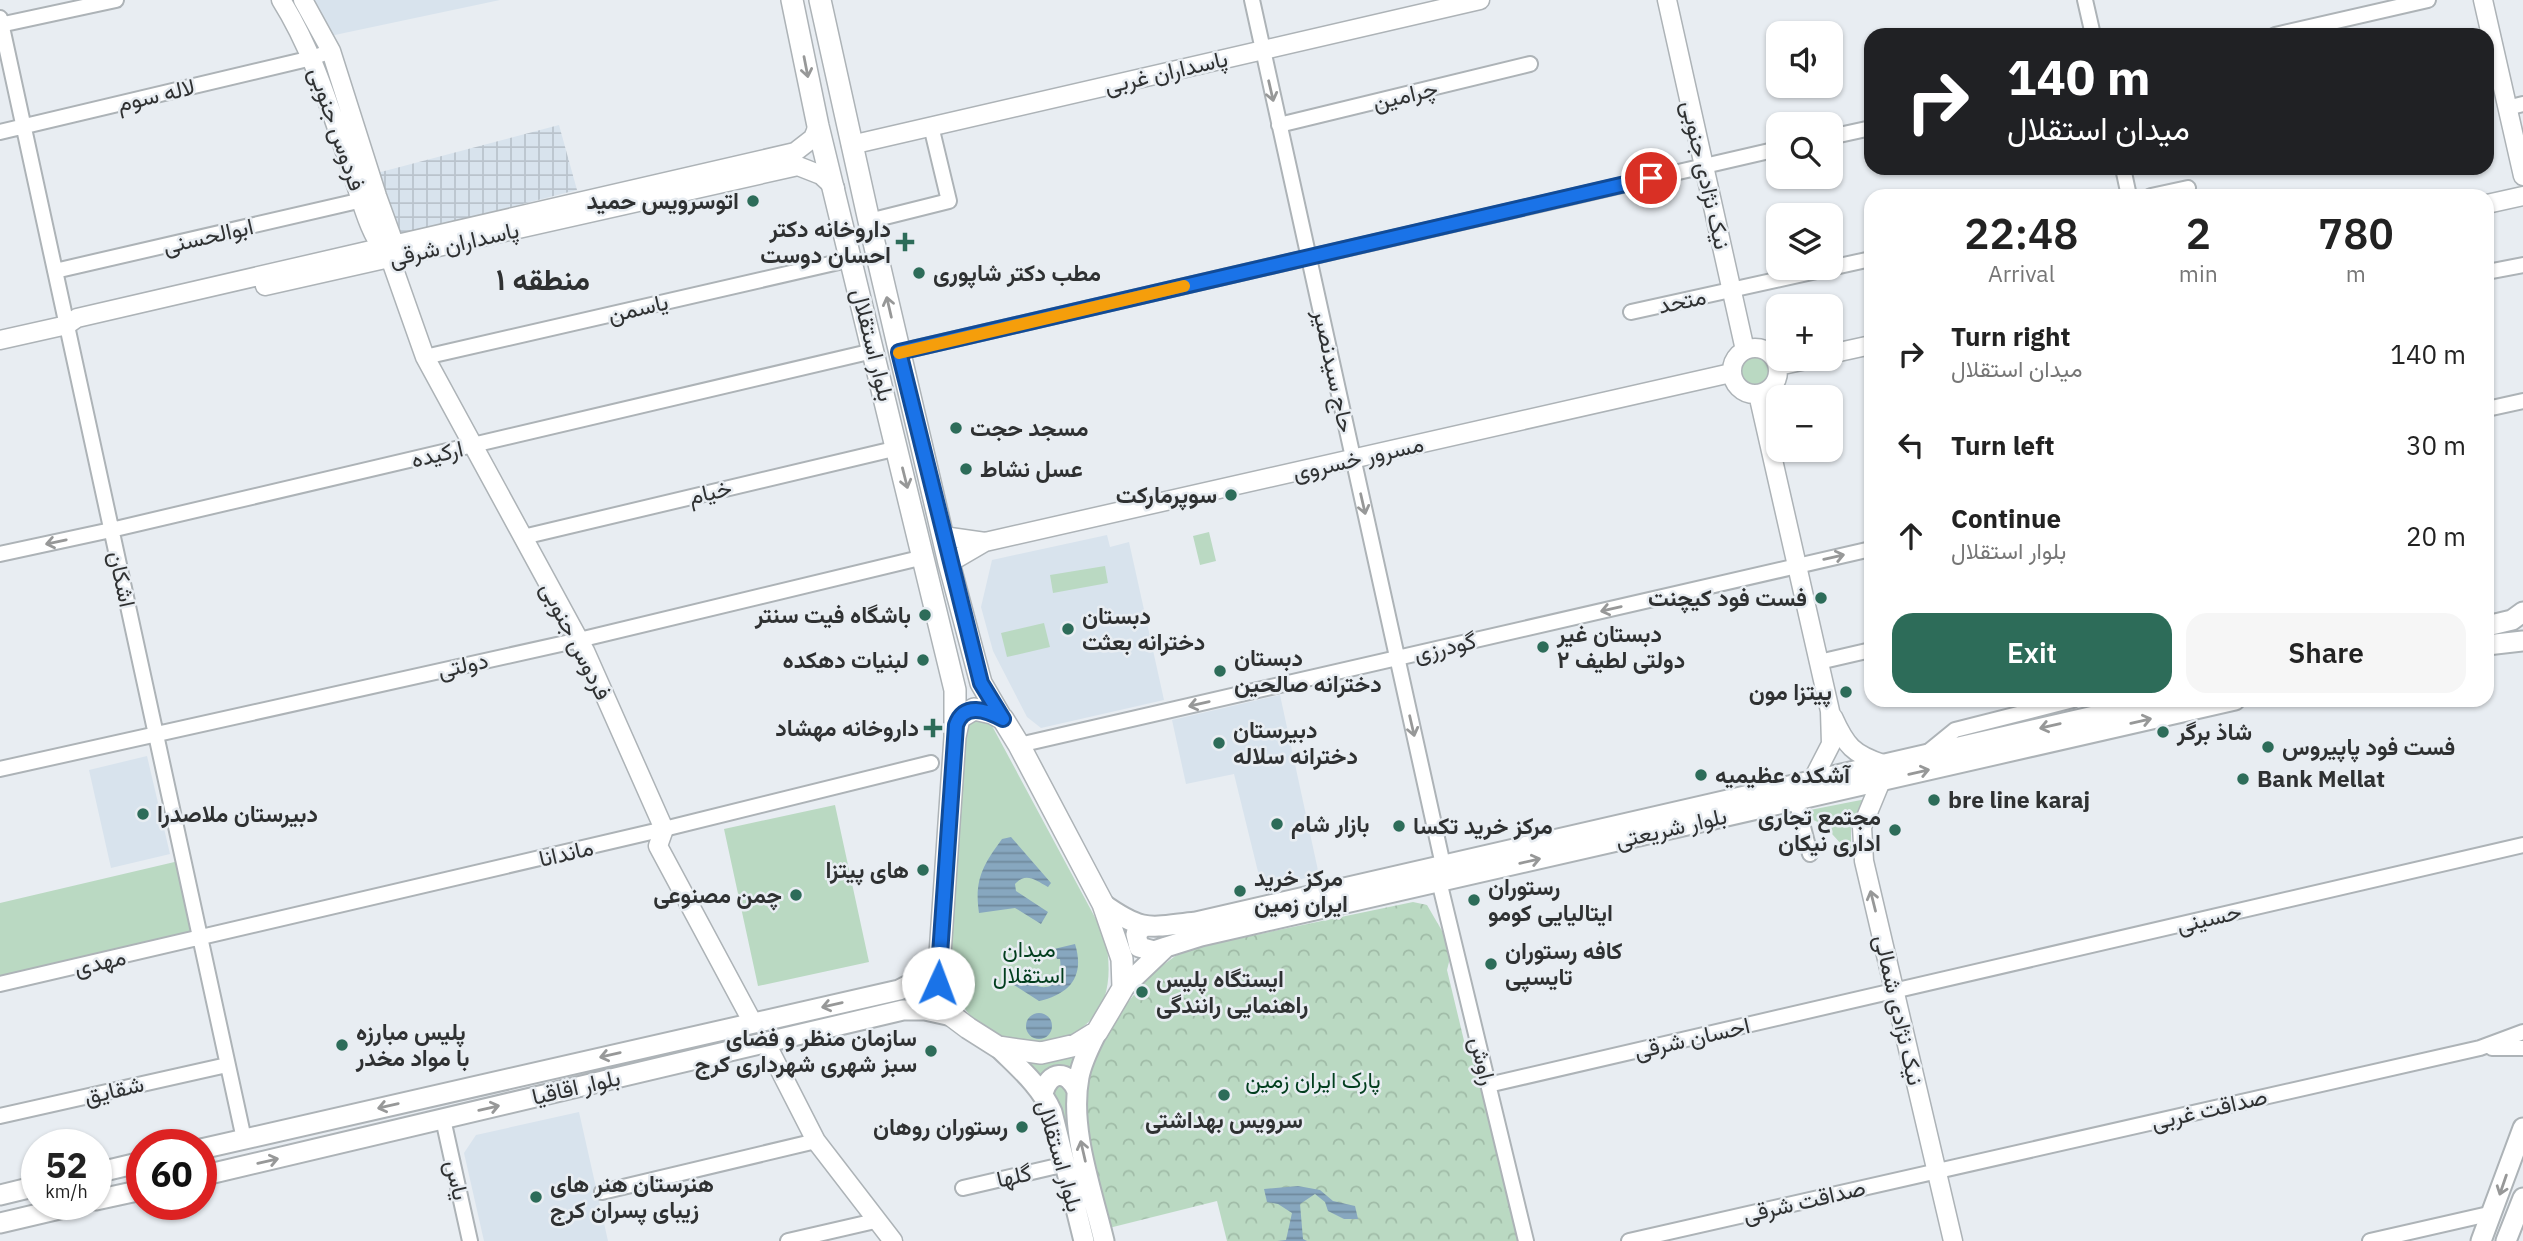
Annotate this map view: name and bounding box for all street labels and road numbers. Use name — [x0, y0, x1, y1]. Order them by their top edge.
street label: پاسداران غربی — [1101, 42, 1231, 102]
street label: فردوس جنوبی — [302, 63, 373, 195]
street label: لاله سوم — [114, 71, 198, 119]
street label: چرامین — [1369, 72, 1441, 118]
street label: نیک نژادی جنوبی — [1674, 97, 1739, 252]
street label: ابوالحسنی — [160, 210, 256, 261]
street label: پاسداران شرقی — [386, 214, 522, 274]
street label: متحد — [1655, 280, 1709, 320]
street label: بلوار استقلال — [845, 285, 902, 405]
street label: یاسمن — [605, 286, 671, 329]
street label: حاج سیدنصیر — [1305, 305, 1363, 436]
street label: مسرور خسروی — [1289, 427, 1426, 488]
street label: ارکیده — [408, 432, 466, 475]
street label: خیام — [685, 472, 735, 512]
street label: اشکان — [102, 548, 144, 610]
street label: فردوس جنوبی — [533, 576, 619, 705]
street label: گودرزی — [1411, 624, 1479, 669]
street label: دولتی — [435, 644, 491, 684]
street label: بلوار شریعتی — [1612, 800, 1730, 855]
street label: ماندانا — [536, 831, 596, 873]
street label: حسینی — [2173, 895, 2244, 939]
street label: نیک نژادی شمالی — [1867, 932, 1932, 1088]
street label: مهدی — [71, 941, 129, 982]
street label: احسان شرقی — [1631, 1009, 1753, 1066]
street label: راوش — [1463, 1033, 1504, 1088]
street label: بلوار اقاقیا — [529, 1061, 623, 1112]
street label: شقایق — [81, 1068, 147, 1110]
street label: صداقت غربی — [2148, 1080, 2270, 1137]
street label: بلوار استقلال — [1030, 1096, 1091, 1216]
street label: گلها — [993, 1156, 1034, 1195]
street label: یاس — [439, 1157, 477, 1203]
street label: صداقت شرقی — [1740, 1171, 1868, 1230]

